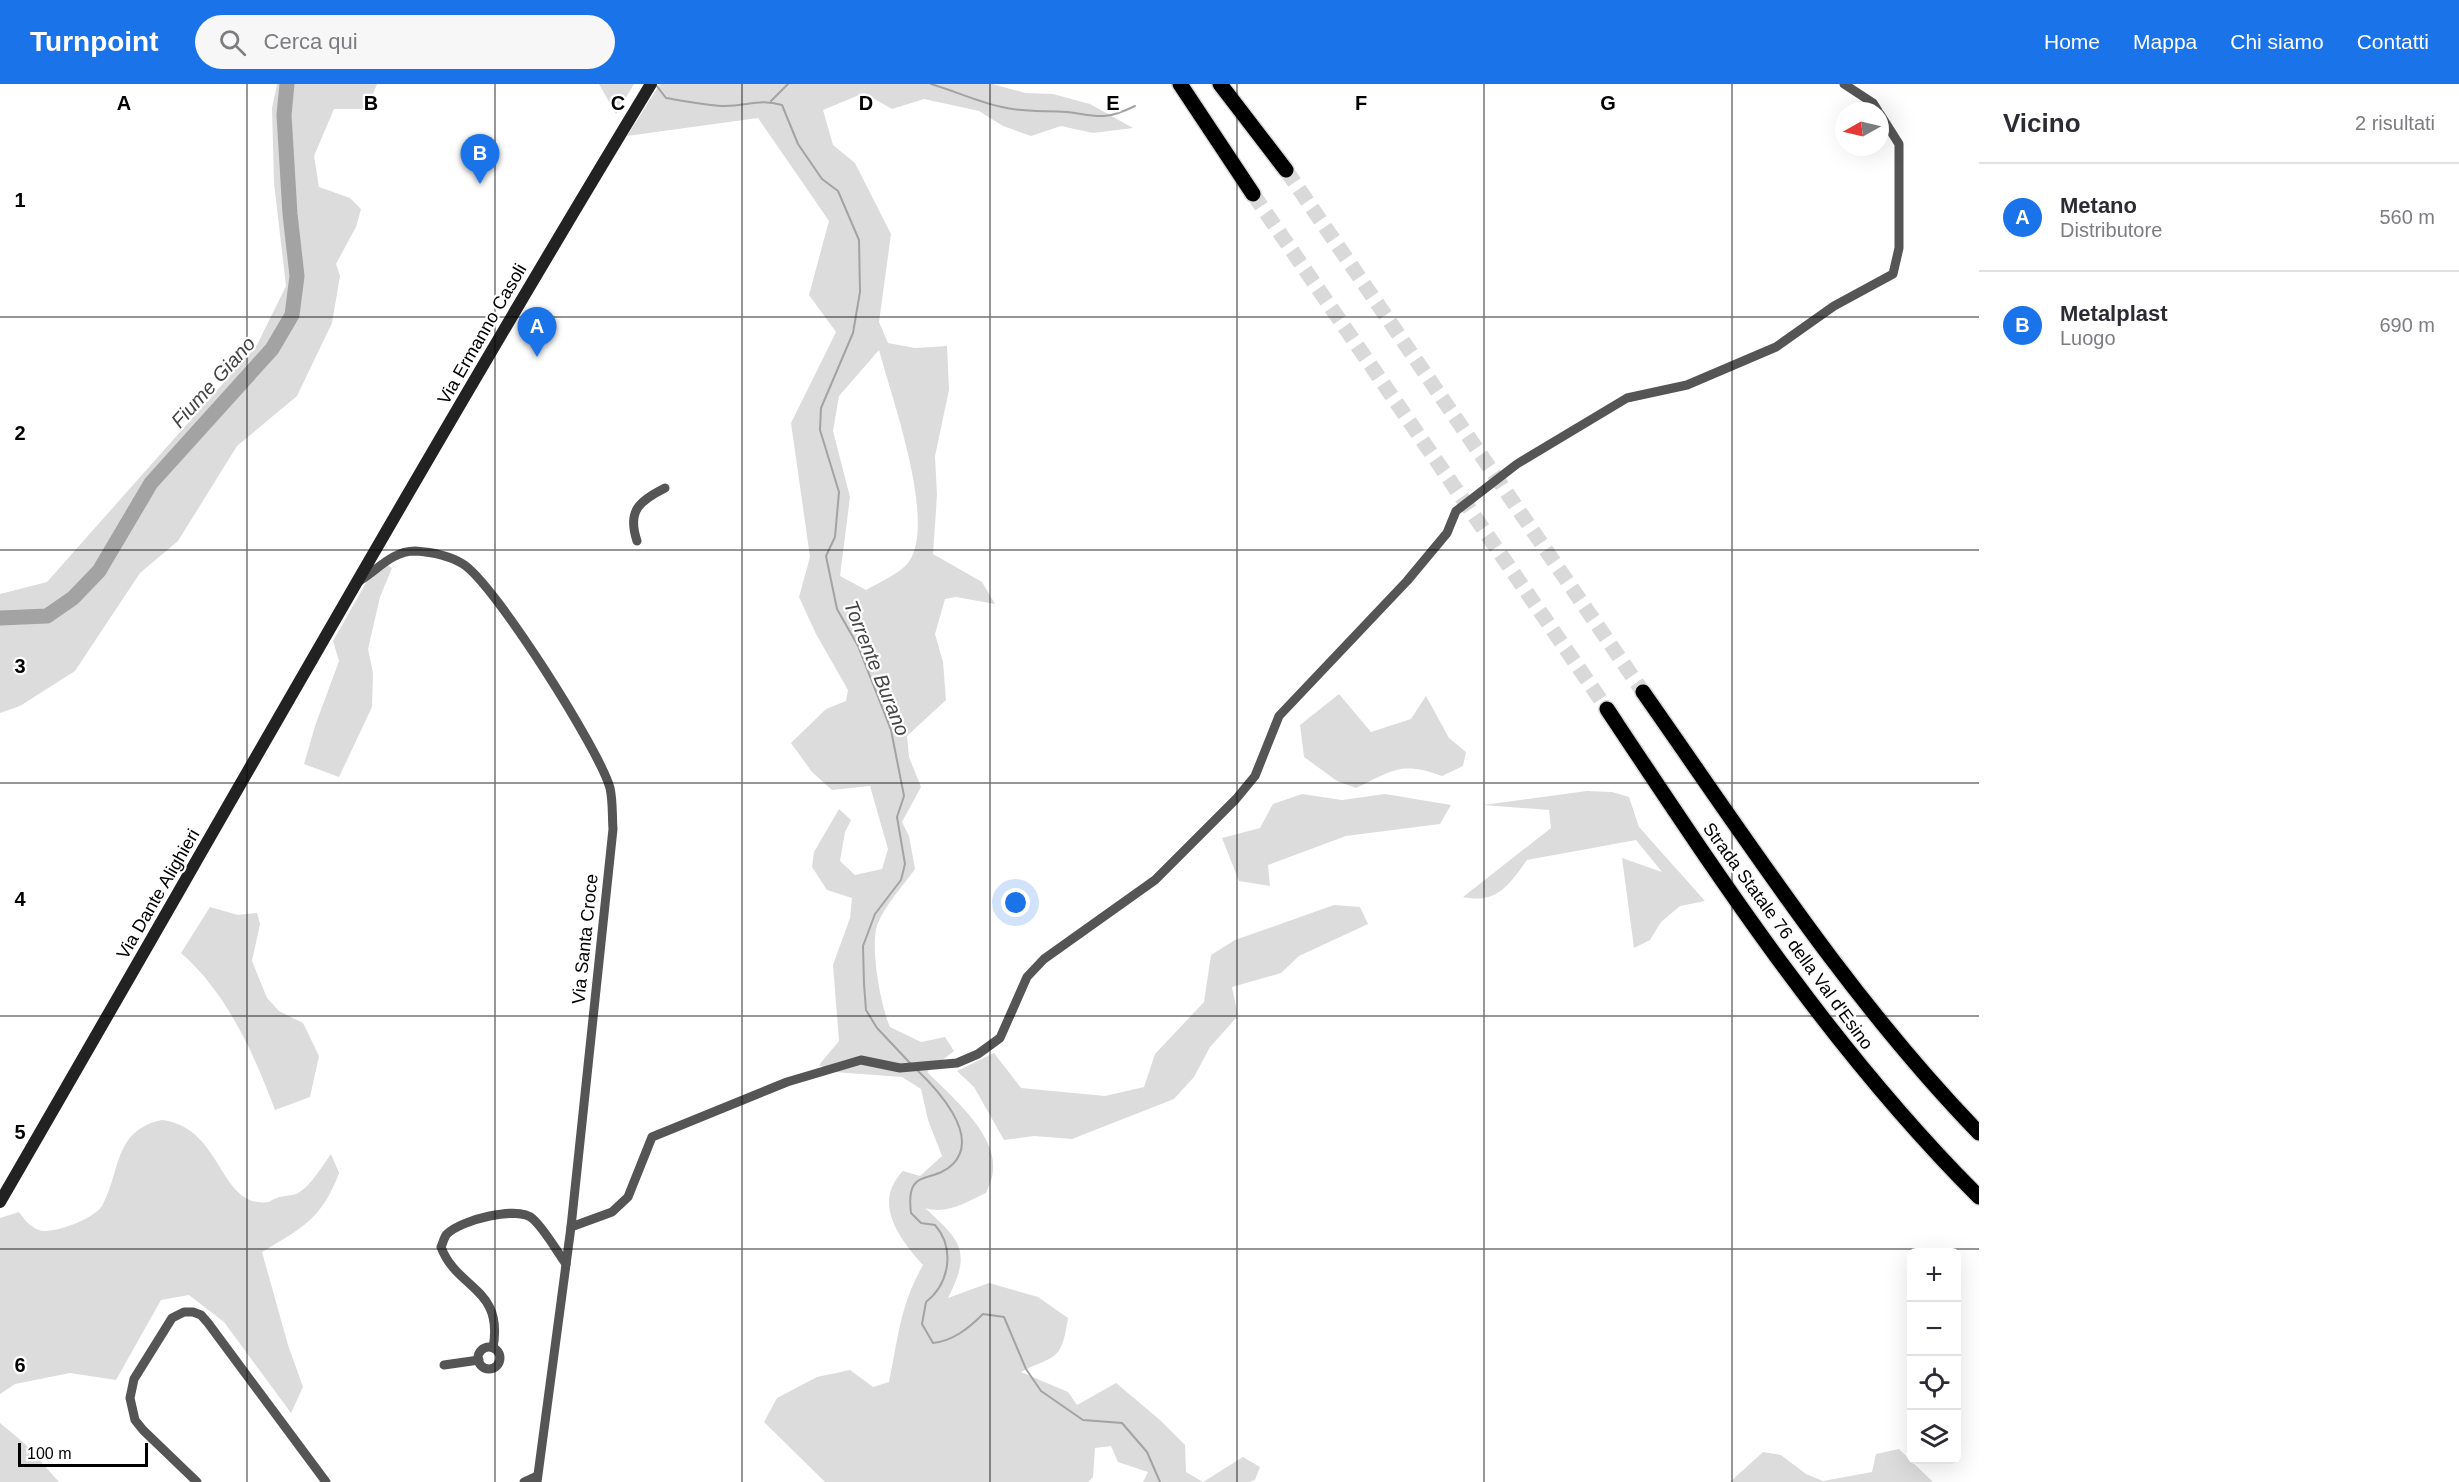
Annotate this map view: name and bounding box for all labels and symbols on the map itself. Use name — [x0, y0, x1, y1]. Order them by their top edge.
text: A — [117, 92, 131, 114]
text: B — [364, 92, 378, 114]
text: C — [611, 92, 625, 114]
text: D — [859, 92, 873, 114]
text: E — [1106, 92, 1120, 114]
text: F — [1355, 92, 1367, 114]
text: G — [1600, 92, 1616, 114]
north arrow — [1835, 102, 1889, 156]
pin: B — [460, 135, 500, 184]
text: 1 — [14, 189, 26, 211]
street label: Via Ermanno Casoli — [434, 260, 530, 408]
pin: A — [518, 308, 556, 357]
water label: Fiume Giano — [167, 332, 259, 432]
text: 2 — [14, 422, 26, 444]
water label: Torrente Burano — [840, 597, 914, 739]
text: 3 — [14, 655, 26, 677]
street label: Strada Statale 76 della Val d'Esino — [1699, 819, 1877, 1053]
street label: Via Dante Alighieri — [113, 825, 203, 963]
street label: Via Santa Croce — [568, 873, 602, 1005]
text: 4 — [14, 888, 26, 910]
your location — [1001, 888, 1030, 917]
text: 5 — [14, 1121, 26, 1143]
text: 6 — [14, 1354, 26, 1376]
scale bar — [18, 1440, 148, 1468]

